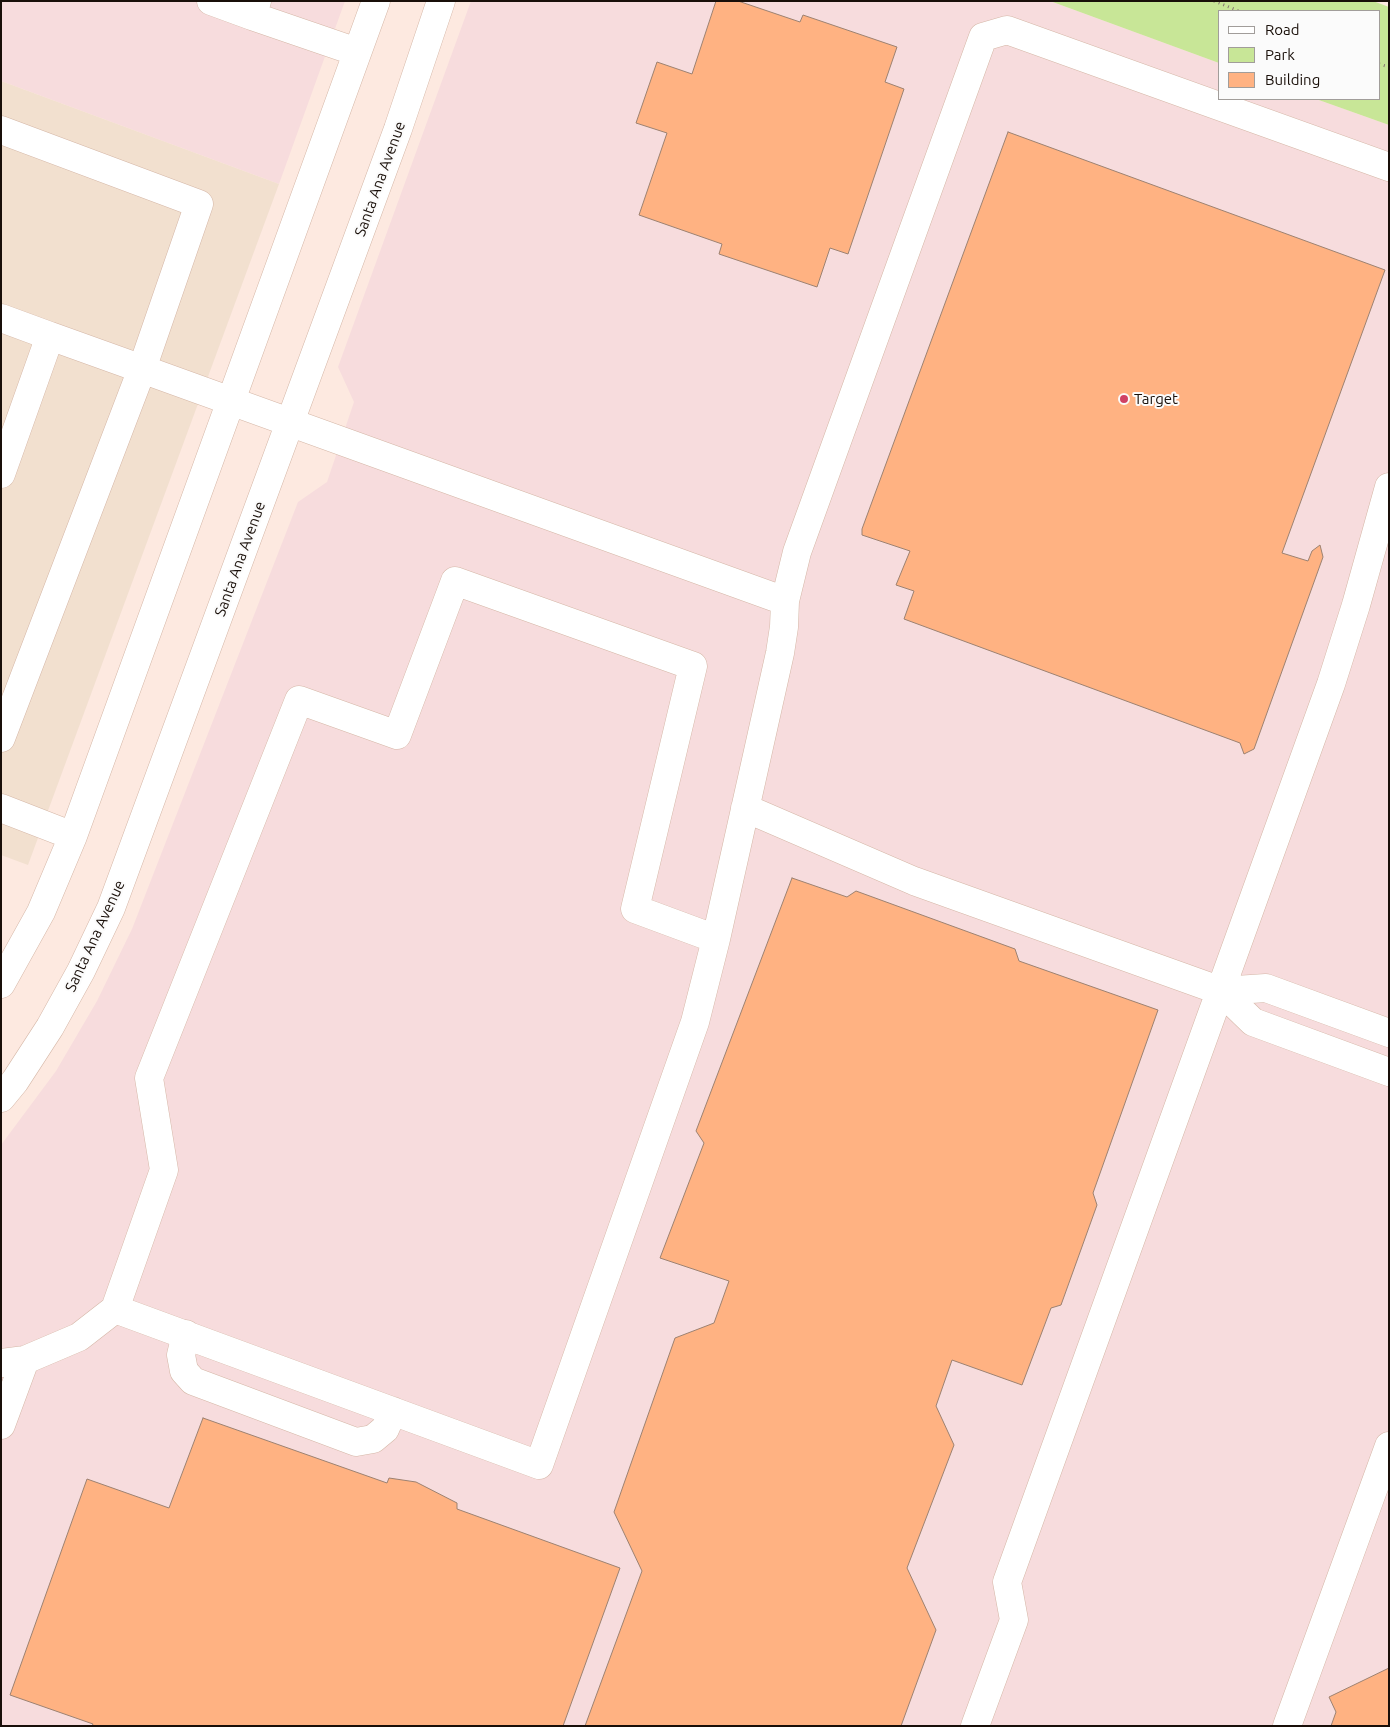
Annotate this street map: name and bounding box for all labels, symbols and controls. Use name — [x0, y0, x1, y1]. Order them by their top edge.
legend — [1218, 10, 1380, 100]
text: Road — [1265, 21, 1300, 38]
text: Park — [1265, 46, 1295, 63]
text: Building — [1265, 71, 1320, 88]
street label: Santa Ana Avenue — [351, 119, 409, 239]
place label: Target — [1134, 390, 1178, 408]
marker: Target — [1118, 393, 1130, 405]
street label: Santa Ana Avenue — [211, 499, 269, 619]
street label: Santa Ana Avenue — [61, 877, 129, 995]

